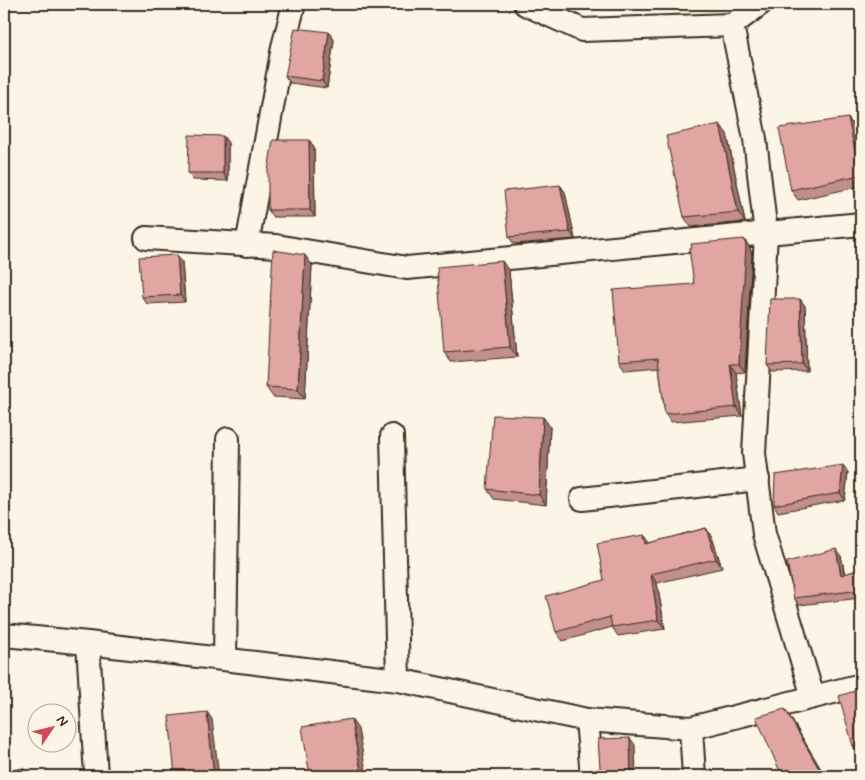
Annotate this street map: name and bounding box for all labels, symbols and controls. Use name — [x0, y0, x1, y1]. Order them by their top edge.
north arrow — [28, 702, 78, 752]
text: N — [52, 712, 72, 730]

